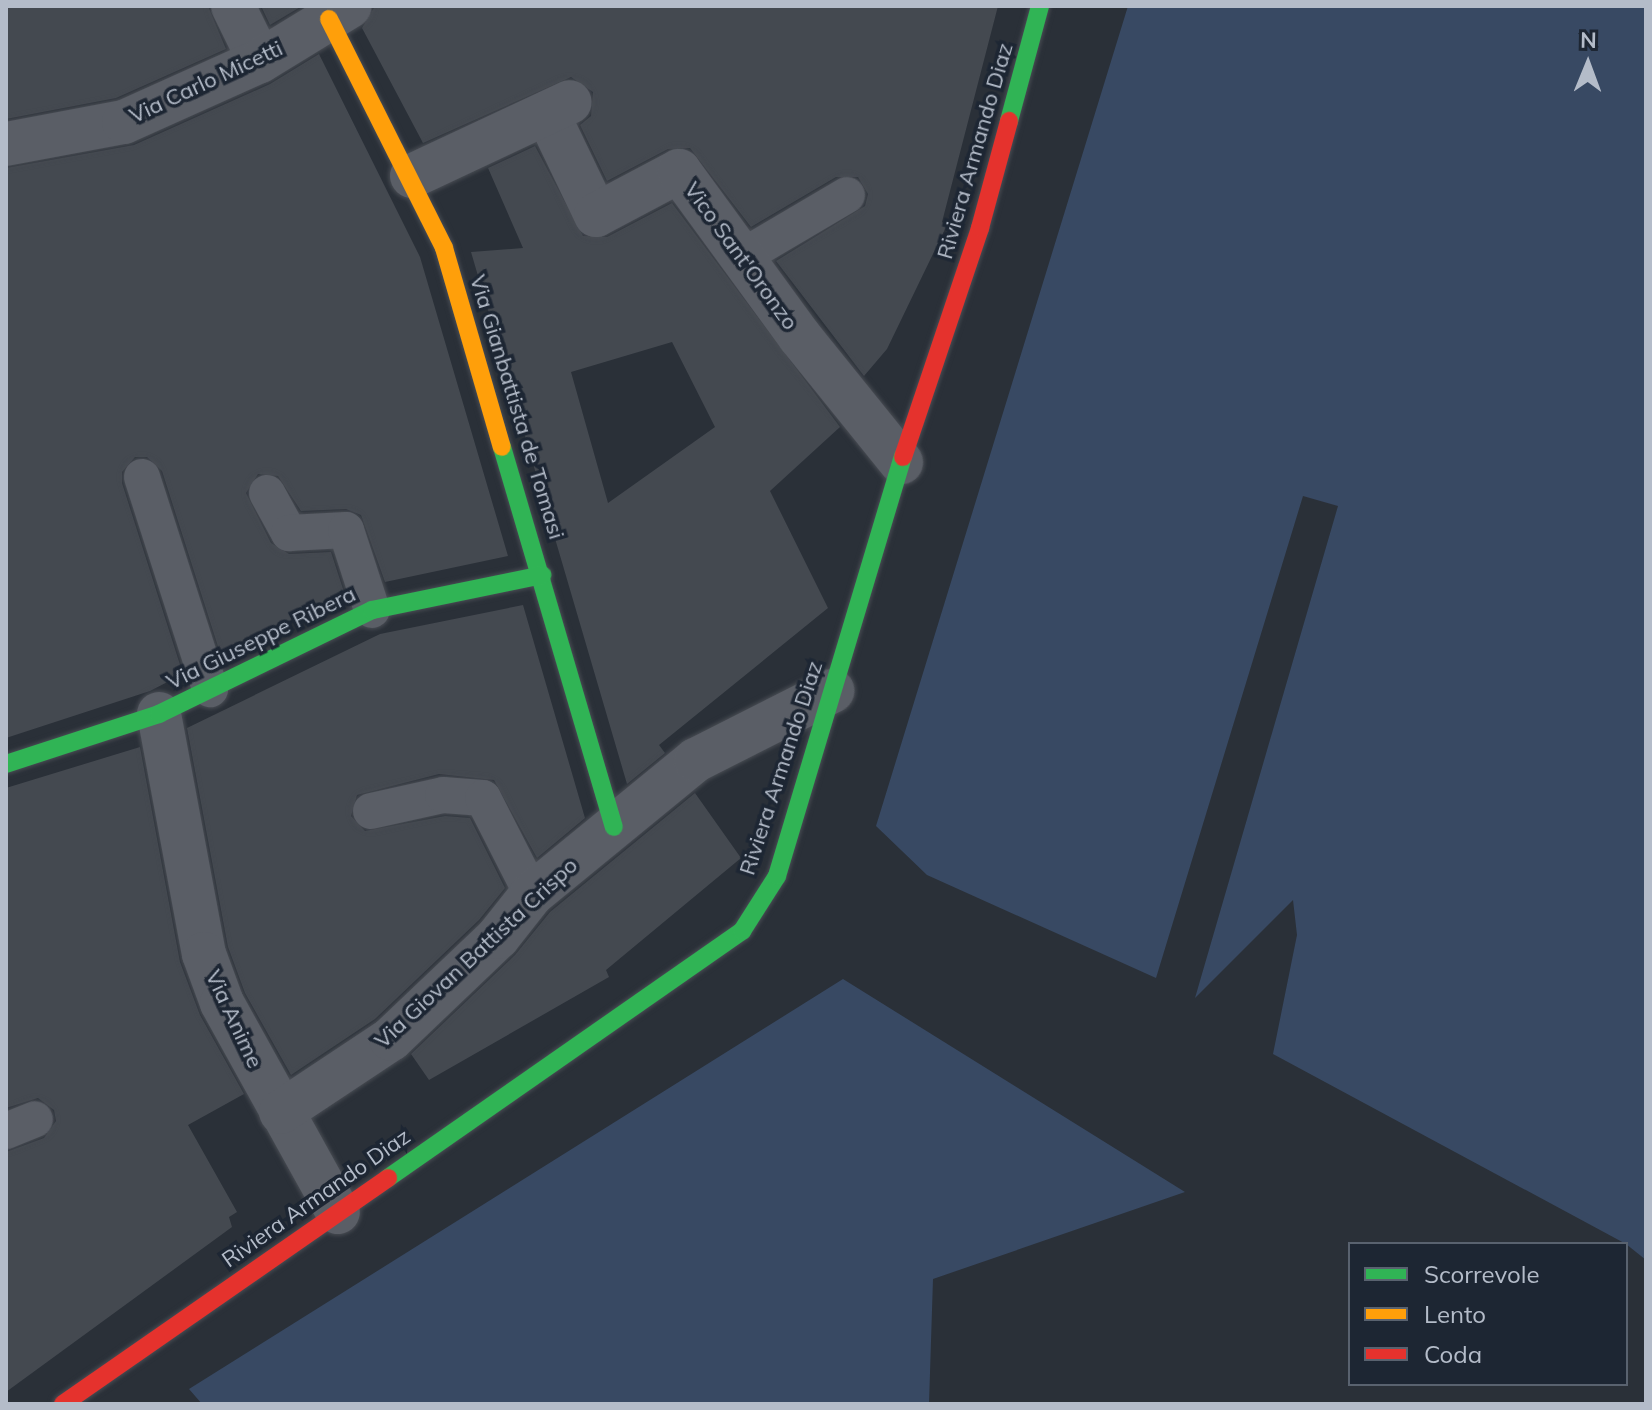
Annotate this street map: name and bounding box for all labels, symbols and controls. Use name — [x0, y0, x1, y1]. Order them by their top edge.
north arrow — [1548, 24, 1628, 104]
text: N — [1580, 26, 1597, 54]
street label: Via Carlo Micetti — [125, 35, 287, 129]
street label: Riviera Armando Diaz — [932, 40, 1018, 262]
street label: Vico Sant'Oronzo — [679, 177, 803, 335]
street label: Via Gianbattista de Tomasi — [464, 272, 570, 542]
street label: Via Giuseppe Ribera — [162, 581, 360, 695]
street label: Riviera Armando Diaz — [734, 658, 828, 878]
street label: Via Giovan Battista Crispo — [369, 852, 583, 1054]
street label: Via Anime — [200, 966, 268, 1072]
street label: Riviera Armando Diaz — [217, 1123, 415, 1273]
legend — [1348, 1242, 1628, 1386]
text: Scorrevole — [1424, 1259, 1540, 1289]
text: Lento — [1424, 1299, 1486, 1329]
text: Coda — [1424, 1339, 1482, 1369]

